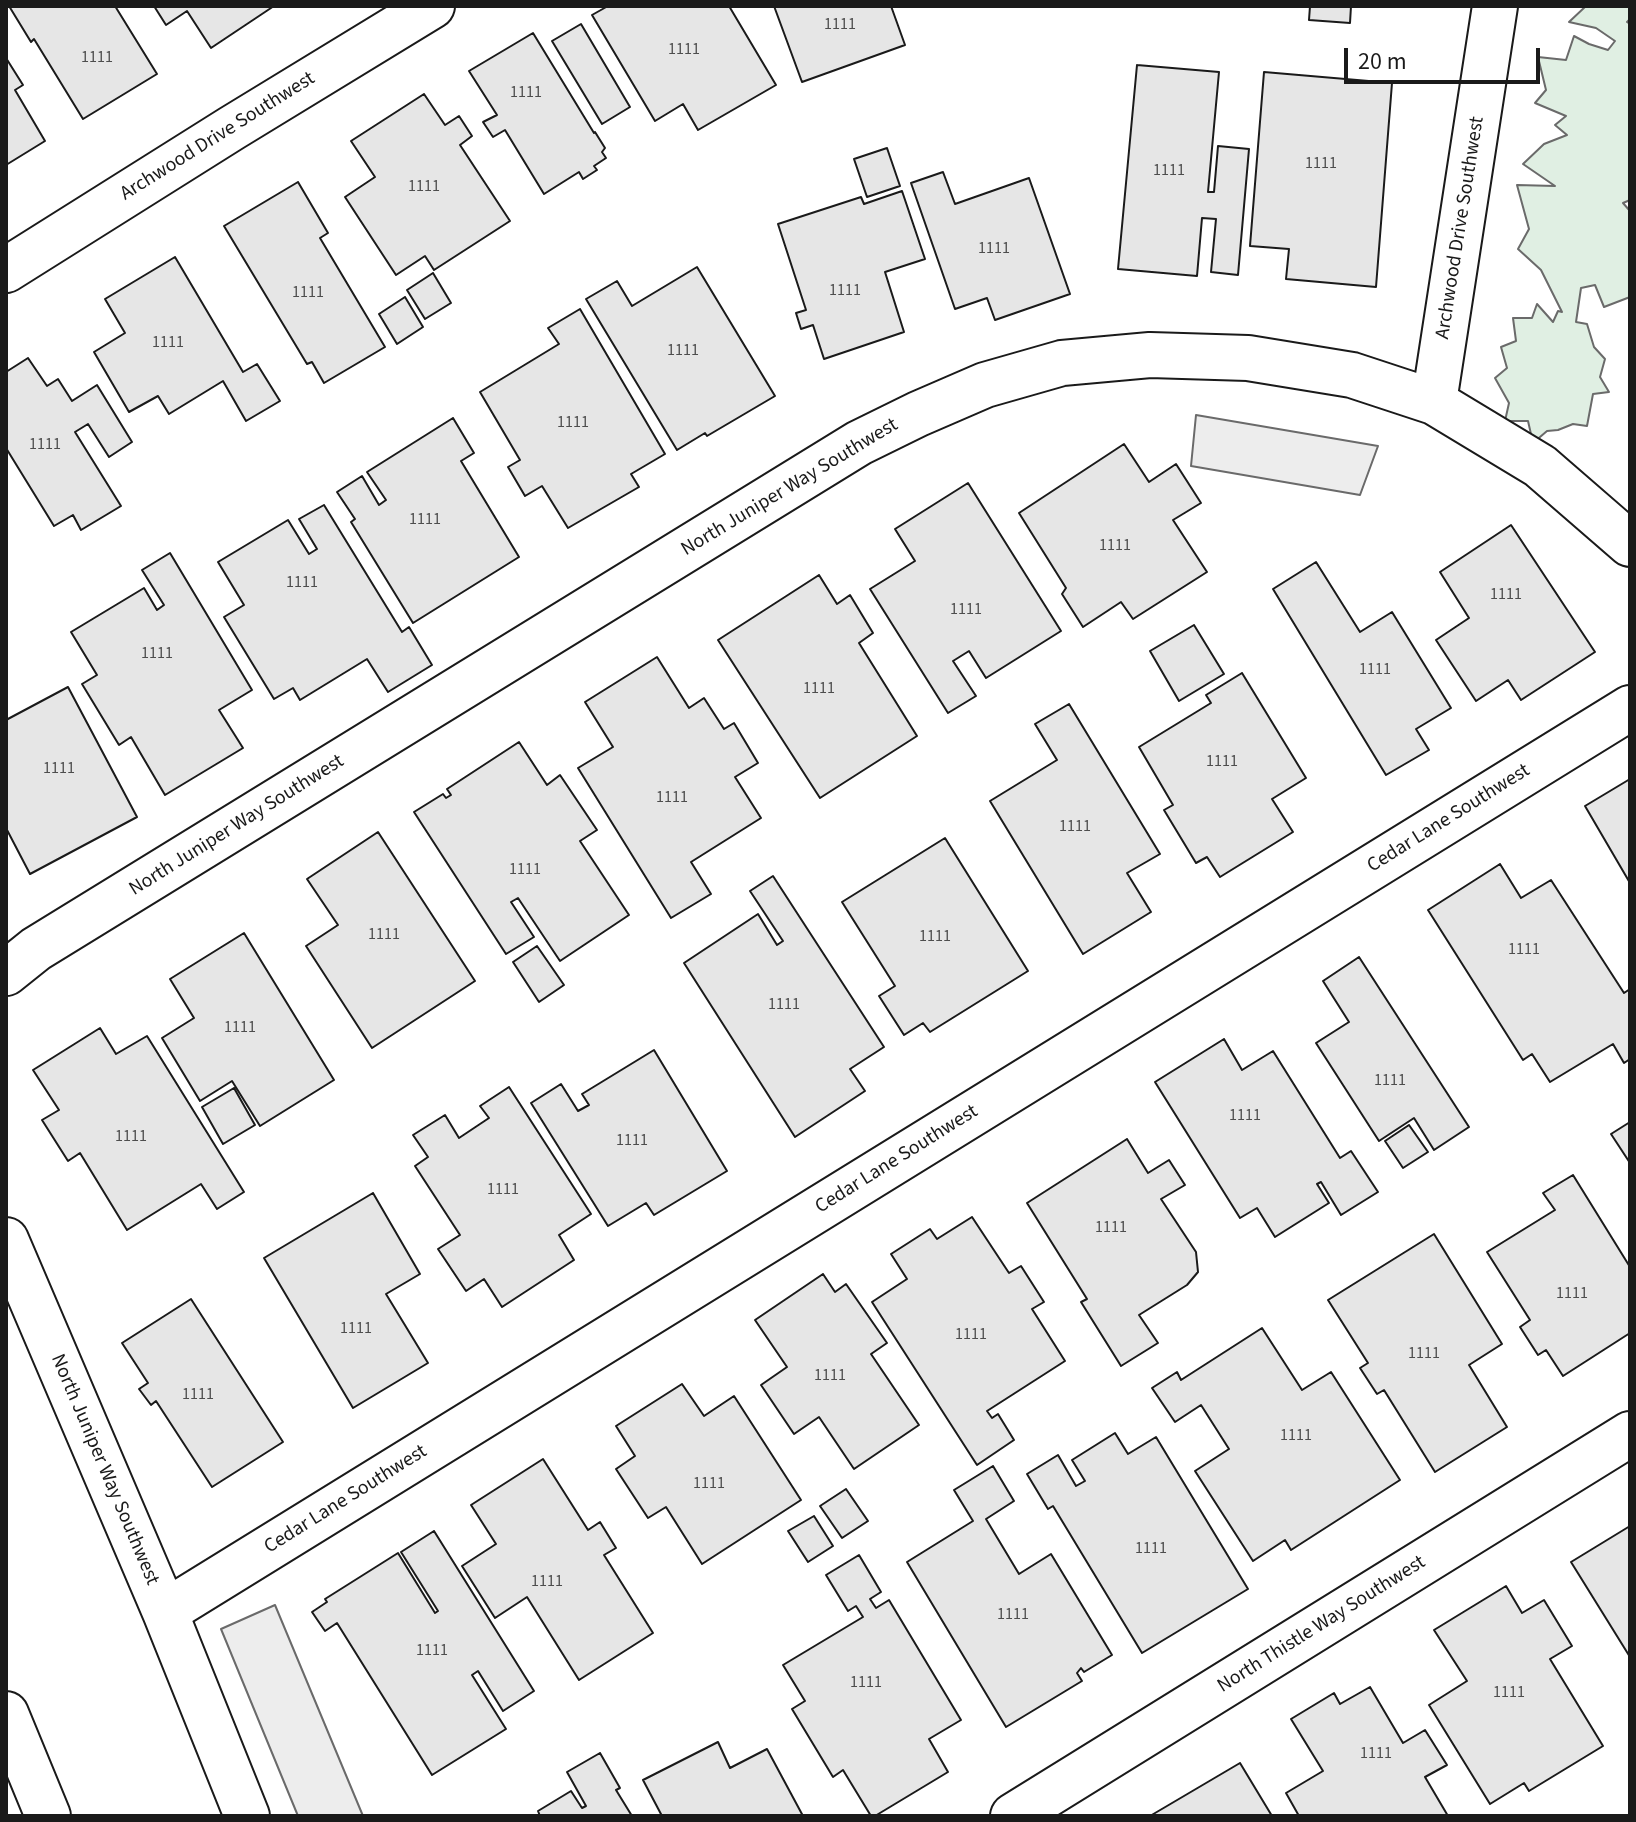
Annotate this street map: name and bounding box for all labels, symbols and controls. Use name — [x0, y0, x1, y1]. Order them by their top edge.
house number: 1111 — [824, 15, 856, 35]
scale bar — [1348, 32, 1544, 82]
house number: 1111 — [668, 40, 700, 60]
text: 20 m — [1358, 44, 1407, 79]
house number: 1111 — [81, 48, 113, 68]
street label: Archwood Drive Southwest — [116, 67, 320, 207]
house number: 1111 — [510, 83, 542, 103]
street label: Archwood Drive Southwest — [1432, 115, 1490, 341]
house number: 1111 — [1305, 154, 1337, 174]
house number: 1111 — [1153, 161, 1185, 181]
house number: 1111 — [408, 177, 440, 197]
house number: 1111 — [978, 239, 1010, 259]
house number: 1111 — [829, 281, 861, 301]
house number: 1111 — [292, 283, 324, 303]
house number: 1111 — [152, 333, 184, 353]
house number: 1111 — [667, 341, 699, 361]
house number: 1111 — [557, 413, 589, 433]
street label: North Juniper Way Southwest — [677, 414, 903, 562]
house number: 1111 — [29, 435, 61, 455]
house number: 1111 — [409, 510, 441, 530]
house number: 1111 — [1099, 536, 1131, 556]
house number: 1111 — [286, 573, 318, 593]
house number: 1111 — [1490, 585, 1522, 605]
house number: 1111 — [950, 600, 982, 620]
house number: 1111 — [141, 644, 173, 664]
house number: 1111 — [1359, 660, 1391, 680]
house number: 1111 — [803, 679, 835, 699]
street label: North Juniper Way Southwest — [125, 750, 349, 902]
house number: 1111 — [1206, 752, 1238, 772]
house number: 1111 — [43, 759, 75, 779]
street label: Cedar Lane Southwest — [1363, 759, 1535, 879]
house number: 1111 — [656, 788, 688, 808]
house number: 1111 — [1059, 817, 1091, 837]
house number: 1111 — [509, 860, 541, 880]
house number: 1111 — [368, 925, 400, 945]
house number: 1111 — [919, 927, 951, 947]
house number: 1111 — [1508, 940, 1540, 960]
house number: 1111 — [768, 995, 800, 1015]
house number: 1111 — [224, 1018, 256, 1038]
house number: 1111 — [1374, 1071, 1406, 1091]
street label: Cedar Lane Southwest — [811, 1100, 983, 1220]
house number: 1111 — [1229, 1106, 1261, 1126]
house number: 1111 — [115, 1127, 147, 1147]
house number: 1111 — [616, 1131, 648, 1151]
house number: 1111 — [487, 1180, 519, 1200]
house number: 1111 — [1095, 1218, 1127, 1238]
house number: 1111 — [1556, 1284, 1588, 1304]
house number: 1111 — [340, 1319, 372, 1339]
house number: 1111 — [955, 1325, 987, 1345]
house number: 1111 — [1408, 1344, 1440, 1364]
street label: North Juniper Way Southwest — [44, 1351, 164, 1589]
house number: 1111 — [814, 1366, 846, 1386]
house number: 1111 — [182, 1385, 214, 1405]
house number: 1111 — [1280, 1426, 1312, 1446]
street label: Cedar Lane Southwest — [260, 1440, 432, 1560]
house number: 1111 — [693, 1474, 725, 1494]
house number: 1111 — [1135, 1539, 1167, 1559]
street label: North Thistle Way Southwest — [1214, 1551, 1430, 1699]
house number: 1111 — [531, 1572, 563, 1592]
house number: 1111 — [997, 1605, 1029, 1625]
house number: 1111 — [416, 1641, 448, 1661]
house number: 1111 — [850, 1673, 882, 1693]
house number: 1111 — [1493, 1683, 1525, 1703]
house number: 1111 — [1360, 1744, 1392, 1764]

